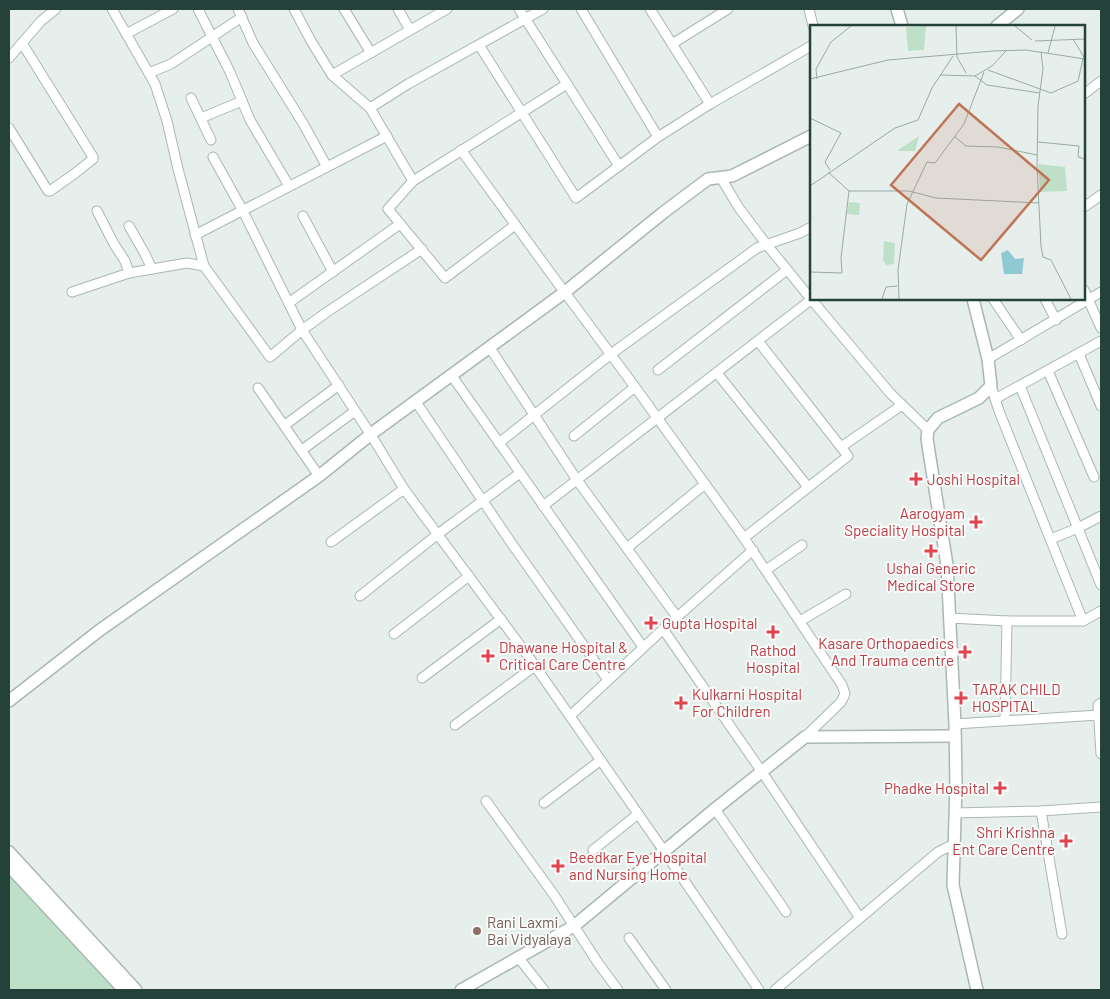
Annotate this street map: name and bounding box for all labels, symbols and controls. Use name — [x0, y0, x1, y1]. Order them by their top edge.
inset map — [810, 25, 1085, 300]
place label: Joshi Hospital — [927, 470, 1020, 488]
marker: Joshi Hospital — [909, 472, 923, 486]
place label: Aarogyam Speciality Hospital — [844, 504, 965, 539]
marker: Aarogyam Speciality Hospital — [969, 515, 983, 529]
marker: Ushai Generic Medical Store — [925, 545, 937, 557]
place label: Ushai Generic Medical Store — [886, 559, 976, 594]
place label: Gupta Hospital — [662, 614, 758, 632]
marker: Gupta Hospital — [644, 616, 658, 630]
marker: Rathod Hospital — [766, 625, 780, 639]
place label: Kasare Orthopaedics And Trauma centre — [818, 634, 954, 669]
place label: Dhawane Hospital & Critical Care Centre — [499, 638, 628, 673]
place label: Rathod Hospital — [746, 641, 800, 676]
marker: Kasare Orthopaedics And Trauma centre — [958, 645, 972, 659]
marker: Dhawane Hospital & Critical Care Centre — [481, 649, 495, 663]
place label: TARAK CHILD HOSPITAL — [972, 680, 1060, 715]
place label: Kulkarni Hospital For Children — [692, 685, 802, 720]
marker: TARAK CHILD HOSPITAL — [954, 691, 968, 705]
marker: Kulkarni Hospital For Children — [674, 696, 688, 710]
place label: Phadke Hospital — [884, 779, 989, 797]
marker: Phadke Hospital — [993, 781, 1007, 795]
place label: Shri Krishna Ent Care Centre — [952, 823, 1055, 858]
marker: Shri Krishna Ent Care Centre — [1059, 834, 1073, 848]
place label: Beedkar Eye Hospital and Nursing Home — [569, 848, 707, 883]
marker: Beedkar Eye Hospital and Nursing Home — [551, 859, 565, 873]
place label: Rani Laxmi Bai Vidyalaya — [487, 913, 572, 948]
marker: Rani Laxmi Bai Vidyalaya — [471, 925, 483, 937]

